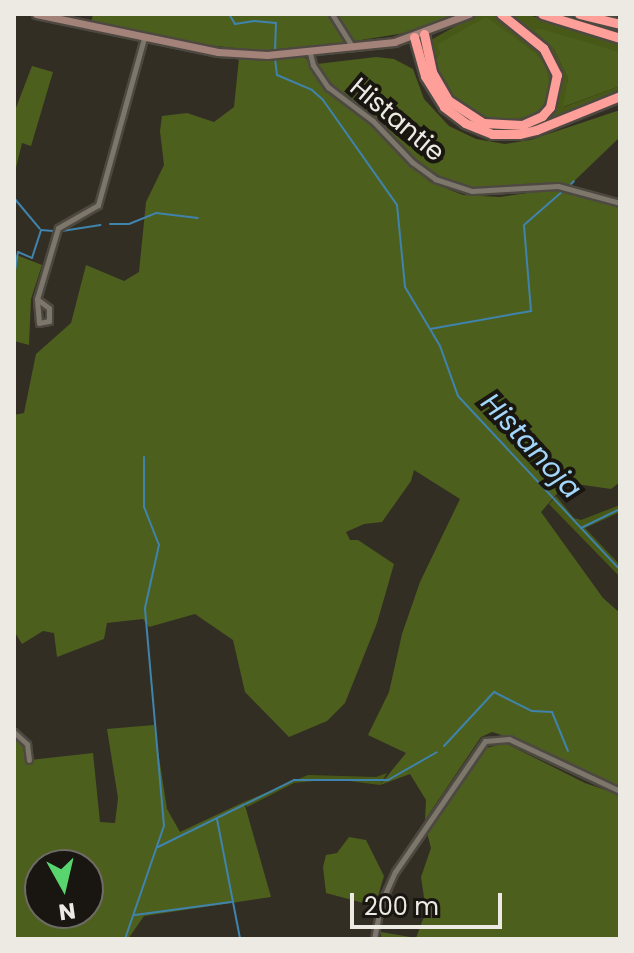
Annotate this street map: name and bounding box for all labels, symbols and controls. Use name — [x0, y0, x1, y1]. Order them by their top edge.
street label: Histantie — [343, 72, 451, 168]
water label: Histanoja — [474, 386, 588, 506]
north arrow — [24, 849, 104, 929]
scale bar — [354, 877, 506, 927]
text: 200 m — [364, 890, 439, 923]
text: N — [57, 895, 77, 928]

